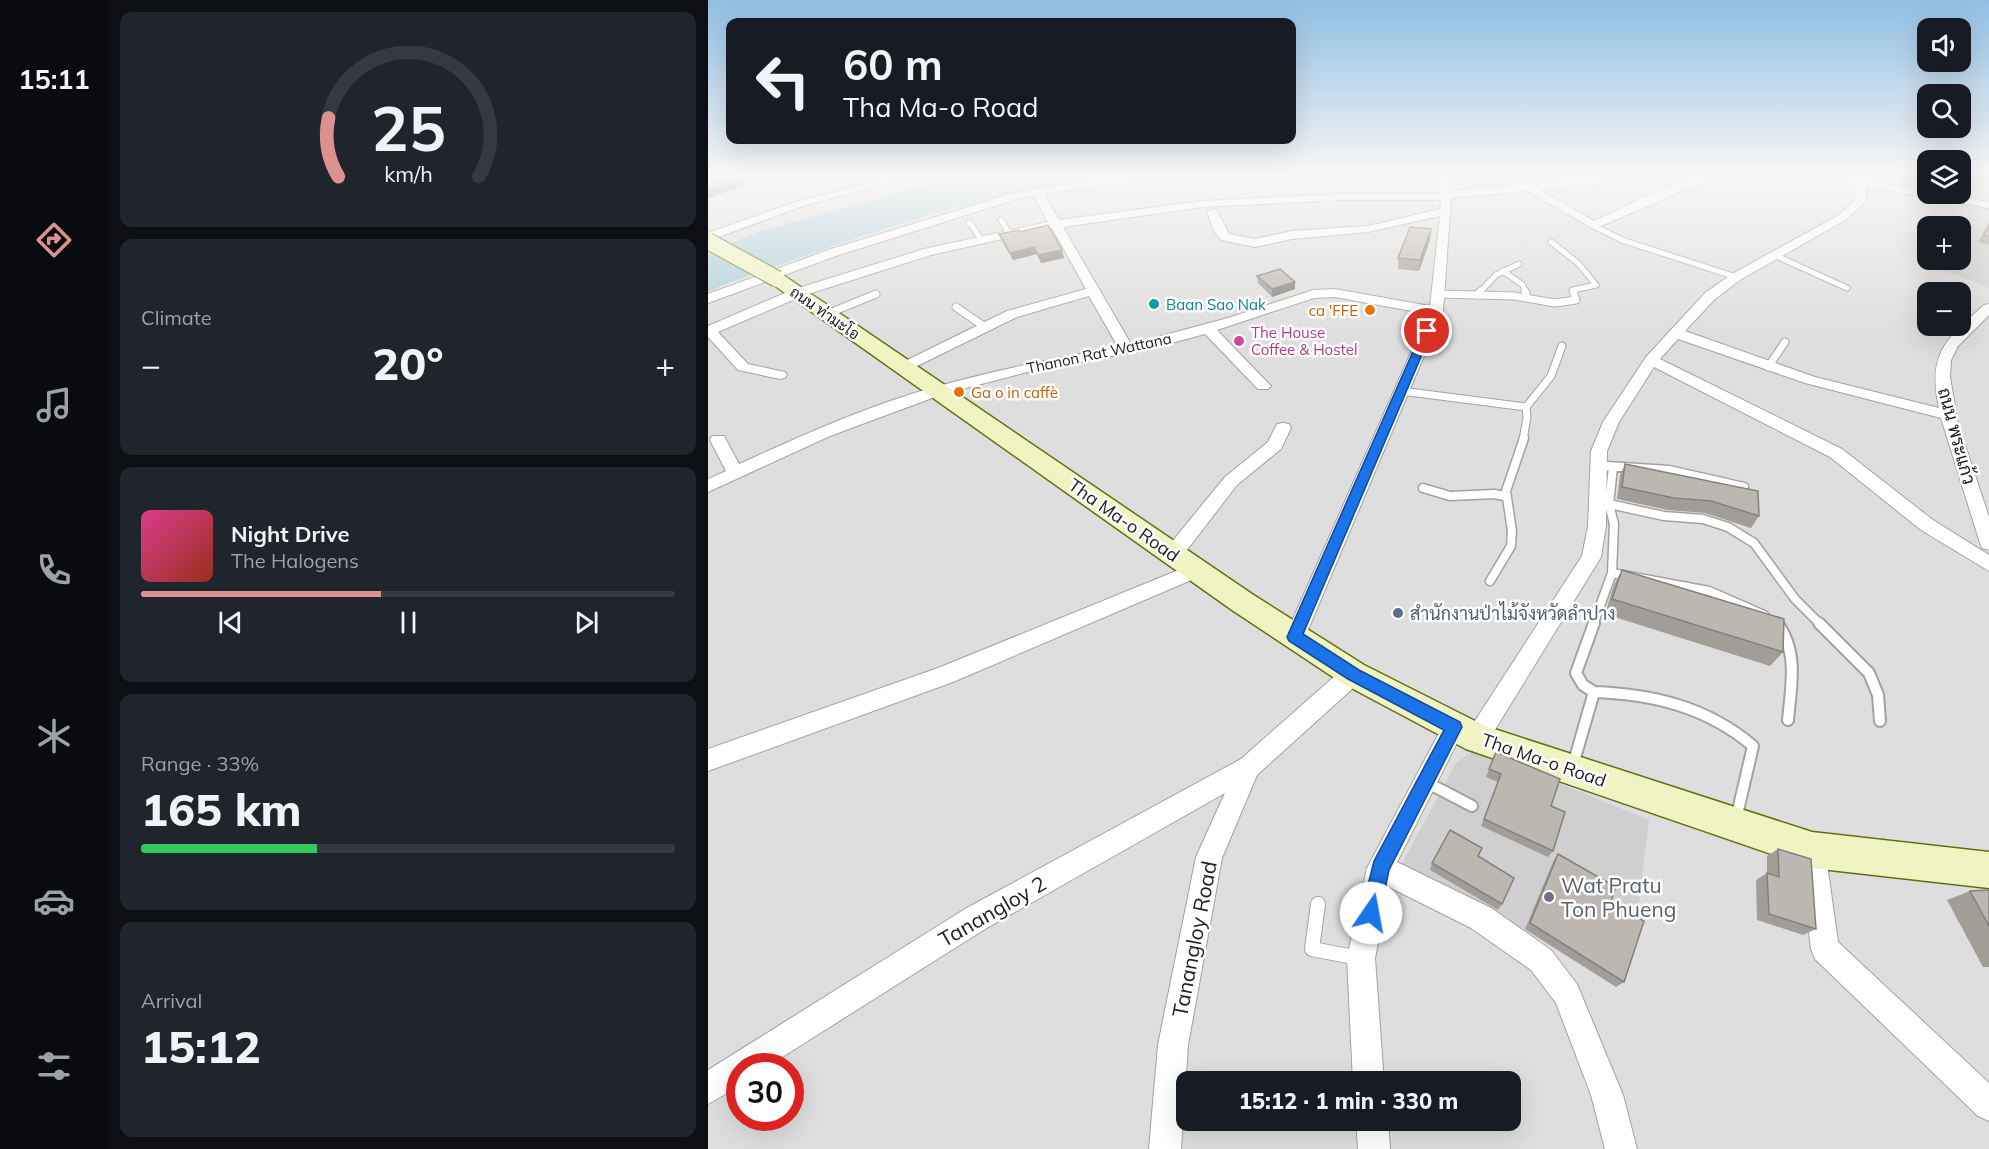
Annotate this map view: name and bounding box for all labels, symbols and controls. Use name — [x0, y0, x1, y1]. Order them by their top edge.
map controls — [1917, 18, 1971, 336]
button: sound — [1917, 18, 1971, 72]
text: 60 m — [843, 38, 943, 91]
icon: left — [744, 42, 822, 120]
text: 15:11 — [18, 62, 90, 96]
button: search — [1917, 84, 1971, 138]
text: 25 — [371, 88, 445, 167]
text: Tha Ma-o Road — [843, 90, 1038, 124]
button: layers — [1917, 150, 1971, 204]
text: km/h — [384, 160, 432, 187]
button: + — [1917, 216, 1971, 270]
icon: directions — [33, 219, 75, 261]
street label: ถนน ท่ามะโอ — [787, 282, 863, 344]
button: − — [1917, 282, 1971, 336]
place label: Baan Sao Nak — [1166, 295, 1266, 314]
marker: Baan Sao Nak — [1147, 297, 1161, 311]
place label: ca 'FFE — [1309, 301, 1358, 320]
marker: ca 'FFE — [1363, 303, 1377, 317]
text: Climate — [141, 305, 212, 330]
pin — [1401, 305, 1452, 356]
icon: arrive — [1410, 314, 1443, 347]
place label: The House Coffee & Hostel — [1251, 323, 1357, 359]
street label: Thanon Rat Wattana — [1025, 328, 1173, 378]
marker: The House Coffee & Hostel — [1232, 334, 1246, 348]
text: 20° — [372, 335, 444, 391]
text: − — [141, 344, 161, 385]
text: + — [655, 344, 675, 385]
place label: Ga o in caffè — [971, 383, 1058, 402]
icon: music — [33, 384, 75, 426]
marker: Ga o in caffè — [952, 385, 966, 399]
street label: ถนน พระแก้ว — [1933, 385, 1981, 487]
street label: Tha Ma-o Road — [1064, 473, 1184, 567]
text: Night Drive — [231, 520, 350, 548]
text: The Halogens — [231, 548, 359, 573]
icon: phone — [33, 549, 75, 591]
place label: สำนักงานป่าไม้จังหวัดลำปาง — [1410, 601, 1615, 625]
icon: previous — [214, 606, 247, 639]
icon: pause — [392, 606, 425, 639]
icon: next — [570, 606, 603, 639]
marker: สำนักงานป่าไม้จังหวัดลำปาง — [1391, 606, 1405, 620]
icon: climate — [33, 715, 75, 757]
street label: Tha Ma-o Road — [1479, 728, 1609, 792]
text: Range · 33% — [141, 751, 259, 776]
text: 165 km — [141, 781, 302, 837]
street label: Tanangloy Road — [1166, 859, 1222, 1019]
street label: Tanangloy 2 — [934, 870, 1050, 952]
place label: Wat Pratu Ton Phueng — [1561, 872, 1676, 922]
icon: car — [33, 880, 75, 922]
position arrow — [1339, 881, 1403, 945]
marker: Wat Pratu Ton Phueng — [1542, 890, 1556, 904]
text: Arrival — [141, 988, 202, 1013]
text: 15:12 — [141, 1018, 261, 1074]
icon: filters — [33, 1045, 75, 1087]
speed limit sign: 30 — [726, 1053, 804, 1131]
text: 15:12 · 1 min · 330 m — [1239, 1087, 1458, 1115]

